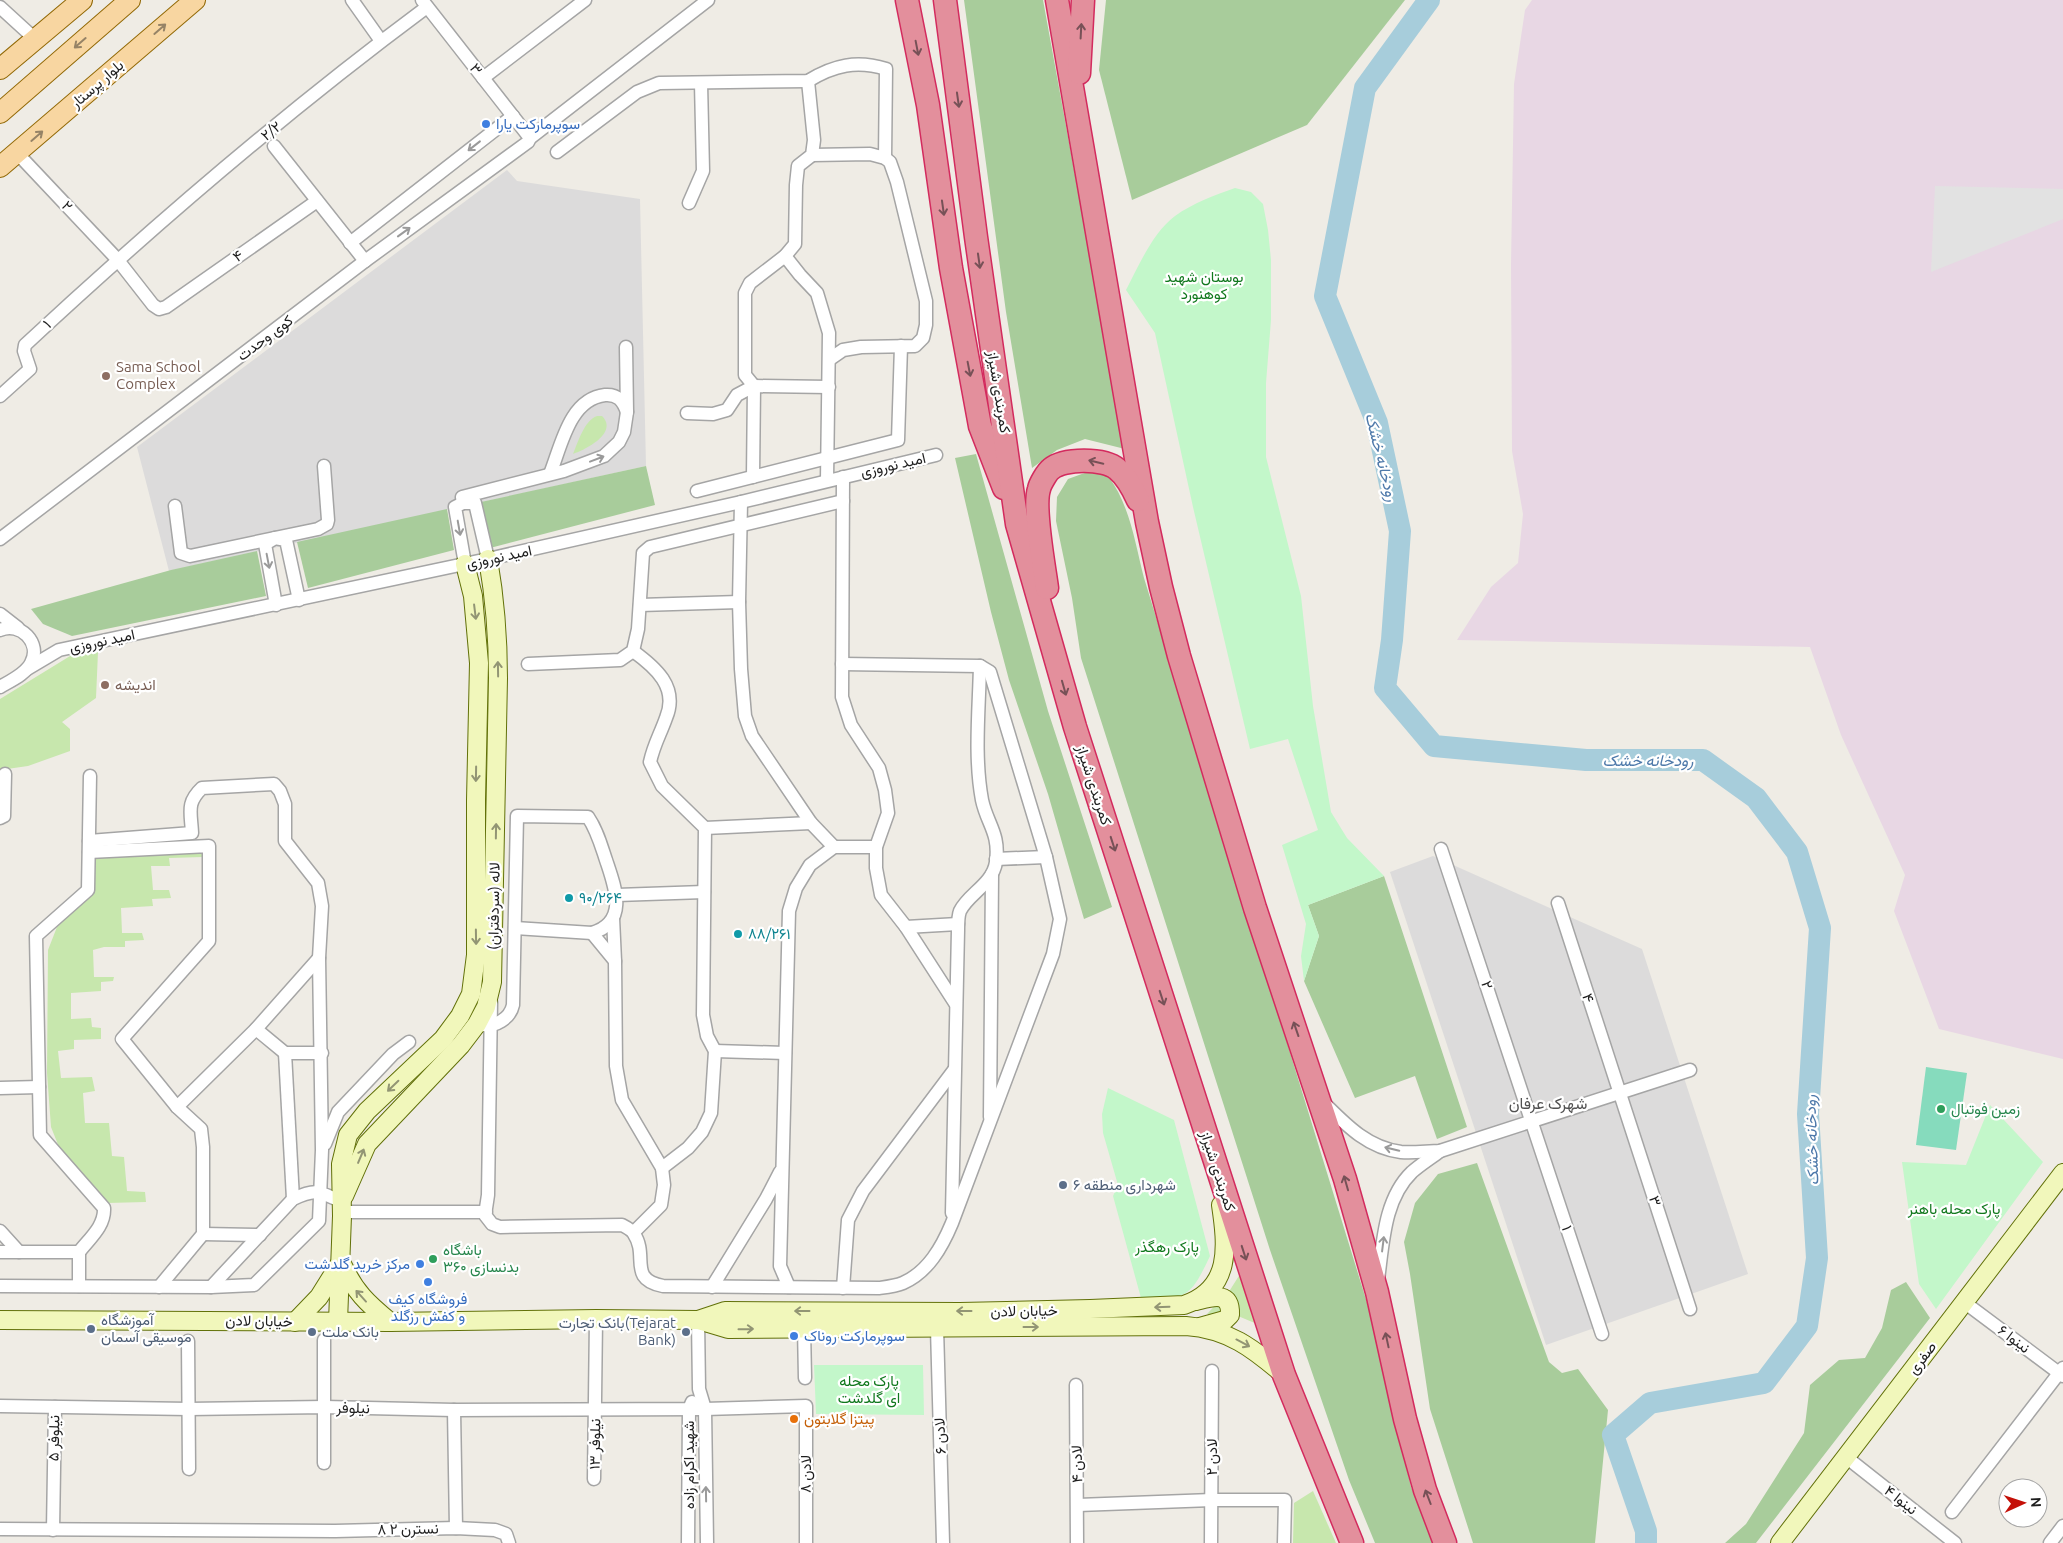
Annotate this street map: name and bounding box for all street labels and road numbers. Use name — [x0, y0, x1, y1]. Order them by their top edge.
street label: بلوار پرستار — [66, 56, 128, 113]
street label: ۳ — [467, 60, 486, 78]
street label: ۲/۲ — [257, 117, 284, 144]
street label: ۲ — [58, 197, 76, 214]
street label: ۴ — [229, 246, 246, 265]
street label: کوی وحدت — [234, 311, 297, 366]
street label: ۱ — [39, 316, 54, 331]
street label: کمربندی شیراز — [982, 348, 1014, 435]
street label: امید نوروزی — [859, 449, 928, 482]
street label: امید نوروزی — [465, 541, 534, 574]
street label: امید نوروزی — [68, 625, 137, 658]
street label: کمربندی شیراز — [1071, 742, 1116, 828]
street label: لاله (سردفتران) — [484, 862, 504, 950]
street label: ۲ — [1478, 978, 1497, 991]
street label: ۴ — [1579, 991, 1598, 1005]
street label: کمربندی شیراز — [1195, 1128, 1240, 1214]
street label: ۳ — [1646, 1194, 1665, 1208]
street label: ۱ — [1559, 1223, 1576, 1233]
street label: خیابان لادن — [990, 1301, 1058, 1321]
street label: خیابان لادن — [225, 1311, 293, 1331]
street label: ۶ نینوا — [1994, 1321, 2034, 1357]
street label: صفری — [1904, 1338, 1941, 1379]
street label: نیلوفر — [335, 1399, 370, 1417]
street label: ۵ نیلوفر — [45, 1415, 63, 1461]
street label: ۶ لادن — [930, 1417, 950, 1455]
street label: ۱۳ نیلوفر — [586, 1418, 604, 1470]
street label: شهید اکرام زاده — [680, 1421, 699, 1509]
street label: ۲ لادن — [1203, 1438, 1221, 1476]
street label: ۴ لادن — [1068, 1445, 1086, 1483]
street label: ۸ لادن — [797, 1455, 815, 1493]
street label: ۴ نینوا — [1881, 1482, 1921, 1518]
street label: ۸ نسترن ۲ — [377, 1519, 439, 1539]

